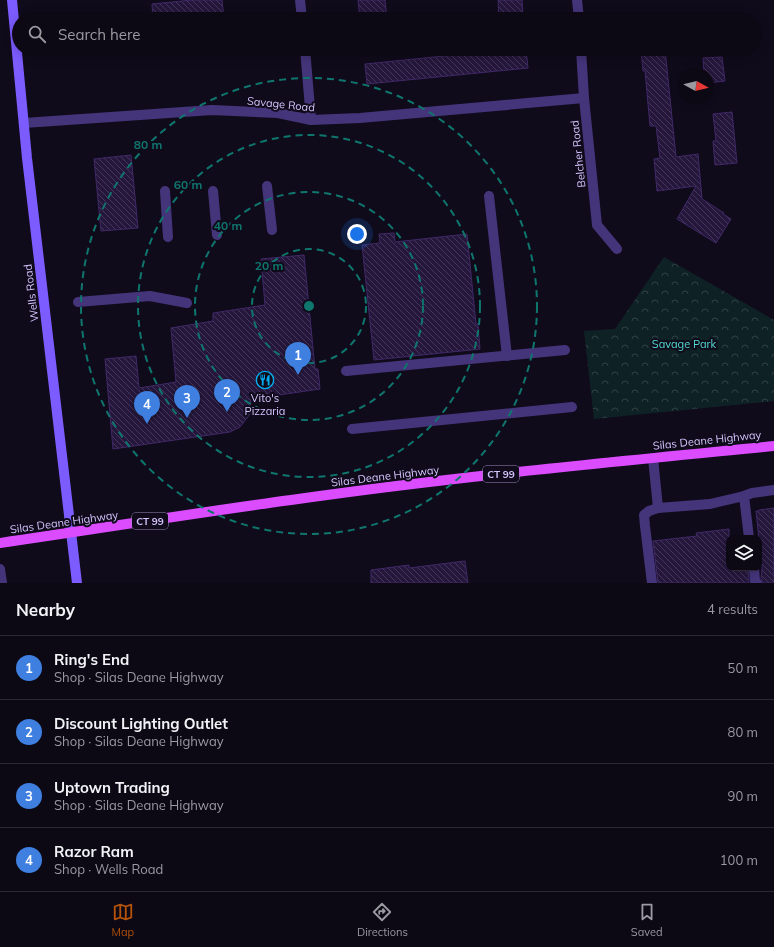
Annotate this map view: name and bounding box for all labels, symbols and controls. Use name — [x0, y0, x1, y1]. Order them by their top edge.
search box — [12, 12, 762, 56]
icon: search — [26, 23, 48, 45]
text: Search here — [58, 25, 140, 44]
north arrow — [678, 68, 714, 104]
street label: Savage Road — [246, 93, 316, 115]
street label: Belcher Road — [567, 120, 589, 188]
text: 80 m — [134, 137, 162, 152]
text: 60 m — [174, 177, 202, 192]
text: 40 m — [214, 218, 242, 233]
your location — [347, 224, 367, 244]
text: 20 m — [255, 258, 283, 273]
street label: Wells Road — [21, 263, 41, 323]
centre of rings — [302, 299, 316, 313]
park label: Savage Park — [652, 337, 717, 351]
pin: 1 — [285, 342, 311, 375]
restaurant icon: Vito's Pizzaria — [255, 370, 275, 390]
pin: 2 — [214, 379, 240, 412]
pin: 3 — [174, 385, 200, 418]
pin: 4 — [134, 391, 160, 424]
place label: Vito's Pizzaria — [245, 391, 285, 418]
street label: Silas Deane Highway — [652, 427, 762, 453]
street label: Silas Deane Highway — [330, 462, 440, 490]
road number: CT 99 — [483, 466, 519, 482]
street label: Silas Deane Highway — [9, 507, 119, 537]
road number: CT 99 — [132, 513, 168, 529]
map controls — [726, 535, 762, 571]
button: layers — [726, 535, 762, 571]
text: Nearby — [16, 599, 75, 620]
text: 4 results — [707, 601, 758, 617]
text: Ring's End — [54, 650, 129, 669]
text: 1 — [25, 660, 33, 676]
text: 50 m — [728, 660, 758, 676]
text: Shop · Silas Deane Highway — [54, 669, 224, 685]
text: Discount Lighting Outlet — [54, 714, 228, 733]
text: 2 — [25, 724, 33, 740]
text: 80 m — [728, 724, 758, 740]
text: Shop · Silas Deane Highway — [54, 733, 224, 749]
text: Uptown Trading — [54, 778, 170, 797]
text: 3 — [25, 788, 33, 804]
text: 90 m — [728, 788, 758, 804]
text: Shop · Silas Deane Highway — [54, 797, 224, 813]
text: Razor Ram — [54, 842, 134, 861]
text: 4 — [25, 852, 33, 868]
text: 100 m — [720, 852, 758, 868]
text: Shop · Wells Road — [54, 861, 163, 877]
tab: Map — [111, 901, 134, 939]
tab: Directions — [357, 901, 408, 939]
tab: Saved — [631, 901, 663, 939]

